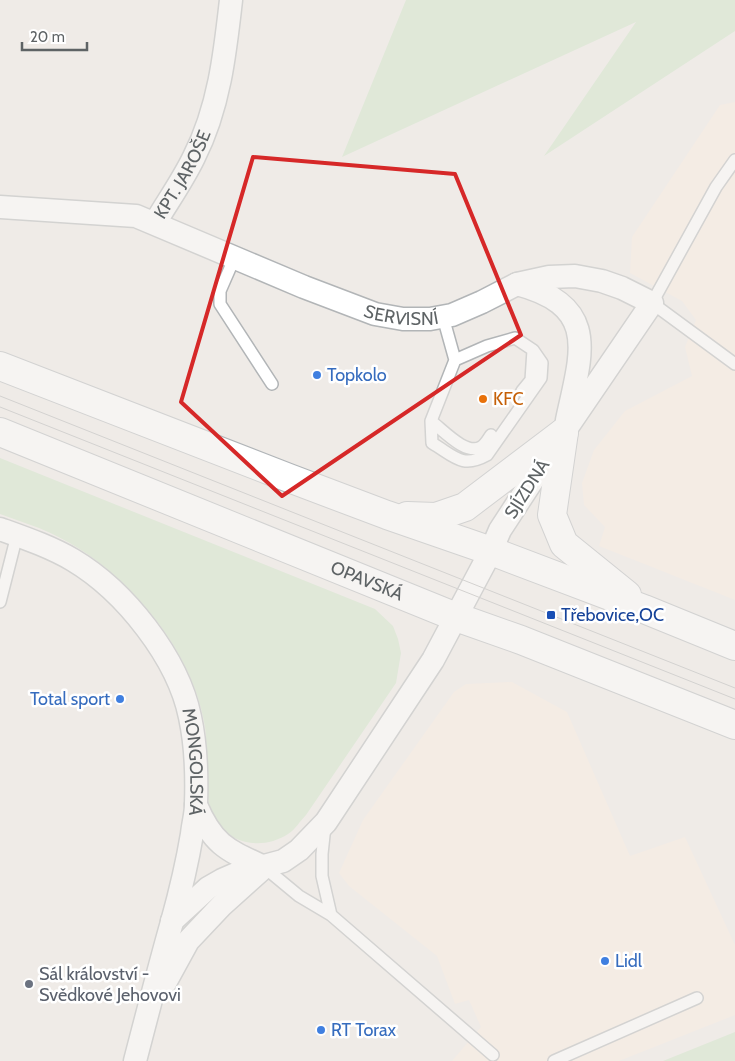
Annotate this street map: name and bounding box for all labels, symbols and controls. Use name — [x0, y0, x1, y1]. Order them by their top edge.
scale bar — [22, 20, 88, 52]
text: 20 m — [30, 28, 65, 46]
street label: KPT. JAROŠE — [149, 127, 216, 223]
street label: SERVISNÍ — [361, 300, 440, 330]
place label: Topkolo — [327, 364, 387, 386]
marker: Topkolo — [311, 369, 323, 381]
place label: KFC — [493, 388, 524, 410]
marker: KFC — [477, 393, 489, 405]
street label: SJÍZDNÁ — [500, 455, 554, 523]
street label: OPAVSKÁ — [327, 556, 407, 605]
place label: Třebovice,OC — [561, 604, 664, 626]
marker: Třebovice,OC — [545, 609, 557, 621]
place label: Total sport — [30, 688, 110, 710]
marker: Total sport — [114, 693, 126, 705]
street label: MONGOLSKÁ — [177, 706, 207, 817]
place label: Lidl — [615, 950, 643, 972]
marker: Lidl — [599, 955, 611, 967]
place label: Sál království - Svědkové Jehovovi — [39, 963, 181, 1006]
marker: Sál království - Svědkové Jehovovi — [23, 978, 35, 990]
place label: RT Torax — [331, 1019, 397, 1041]
marker: RT Torax — [315, 1024, 327, 1036]

